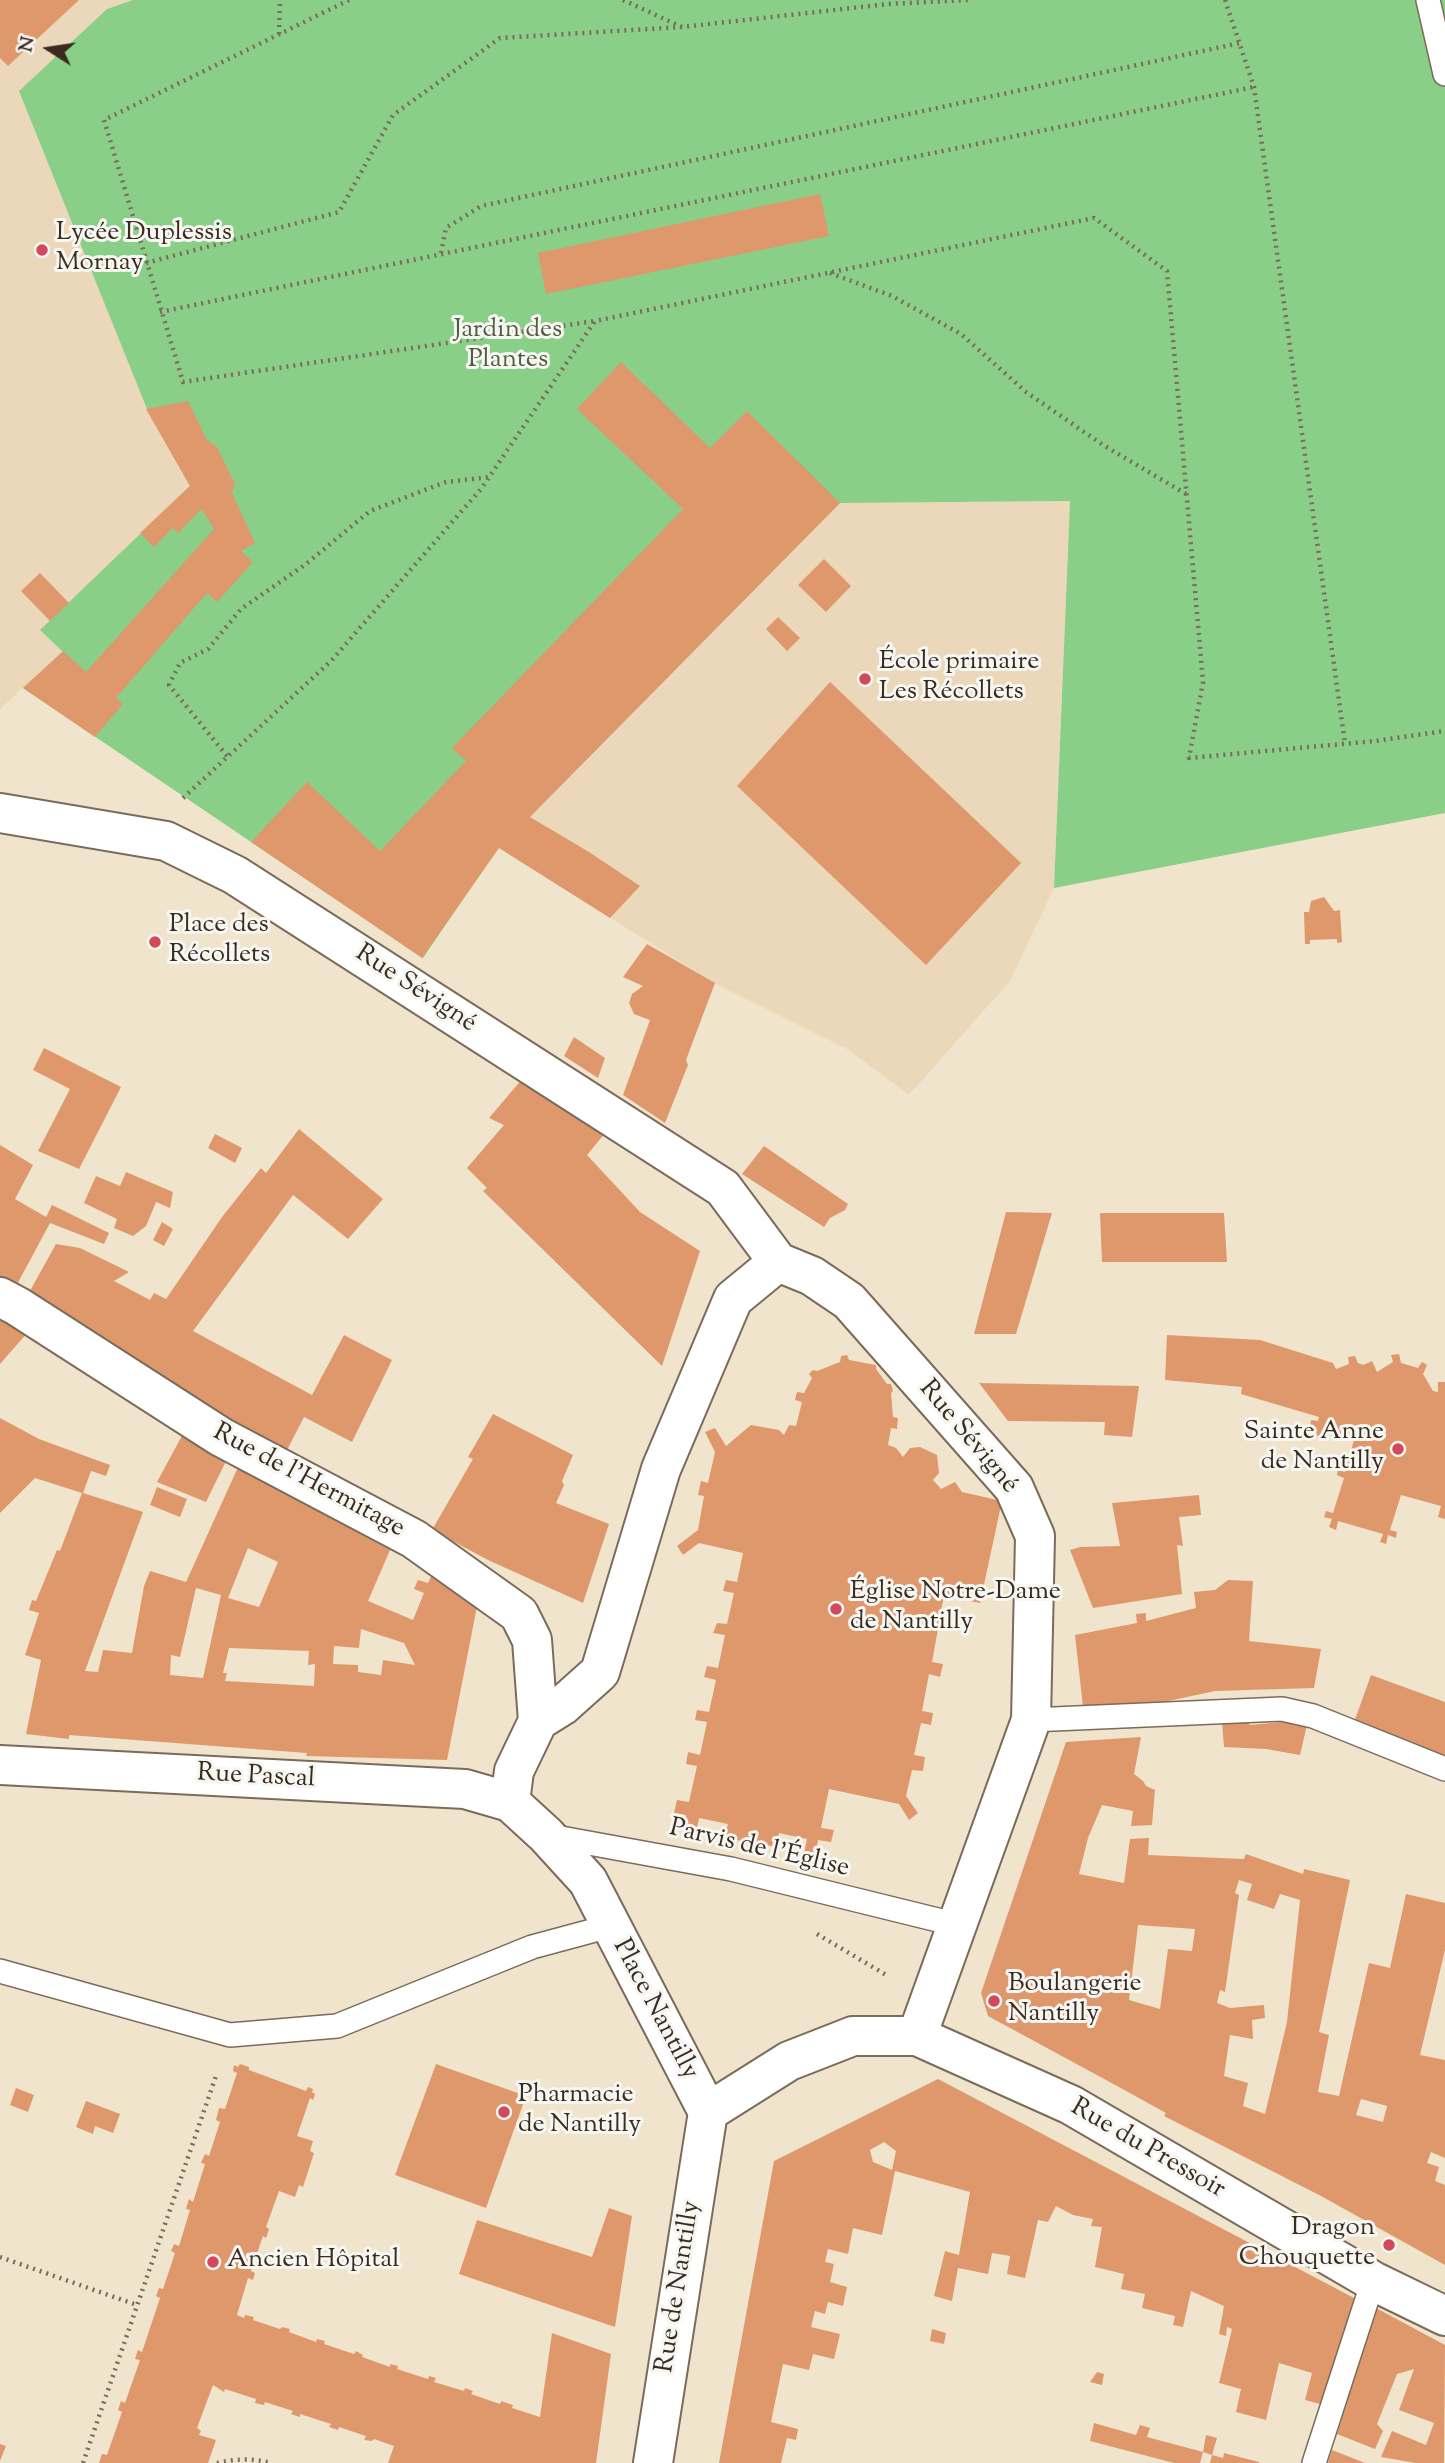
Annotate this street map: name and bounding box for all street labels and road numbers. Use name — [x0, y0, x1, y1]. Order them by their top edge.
street label: Rue Sévigné — [348, 939, 482, 1041]
street label: Rue Sévigné — [911, 1375, 1023, 1501]
street label: Rue de l'Hermitage — [207, 1418, 409, 1546]
street label: Rue Pascal — [196, 1759, 316, 1797]
street label: Parvis de l'Église — [666, 1814, 852, 1886]
street label: Place Nantilly — [604, 1935, 704, 2085]
street label: Rue du Pressoir — [1064, 2093, 1230, 2207]
street label: Rue de Nantilly — [651, 2199, 709, 2375]

